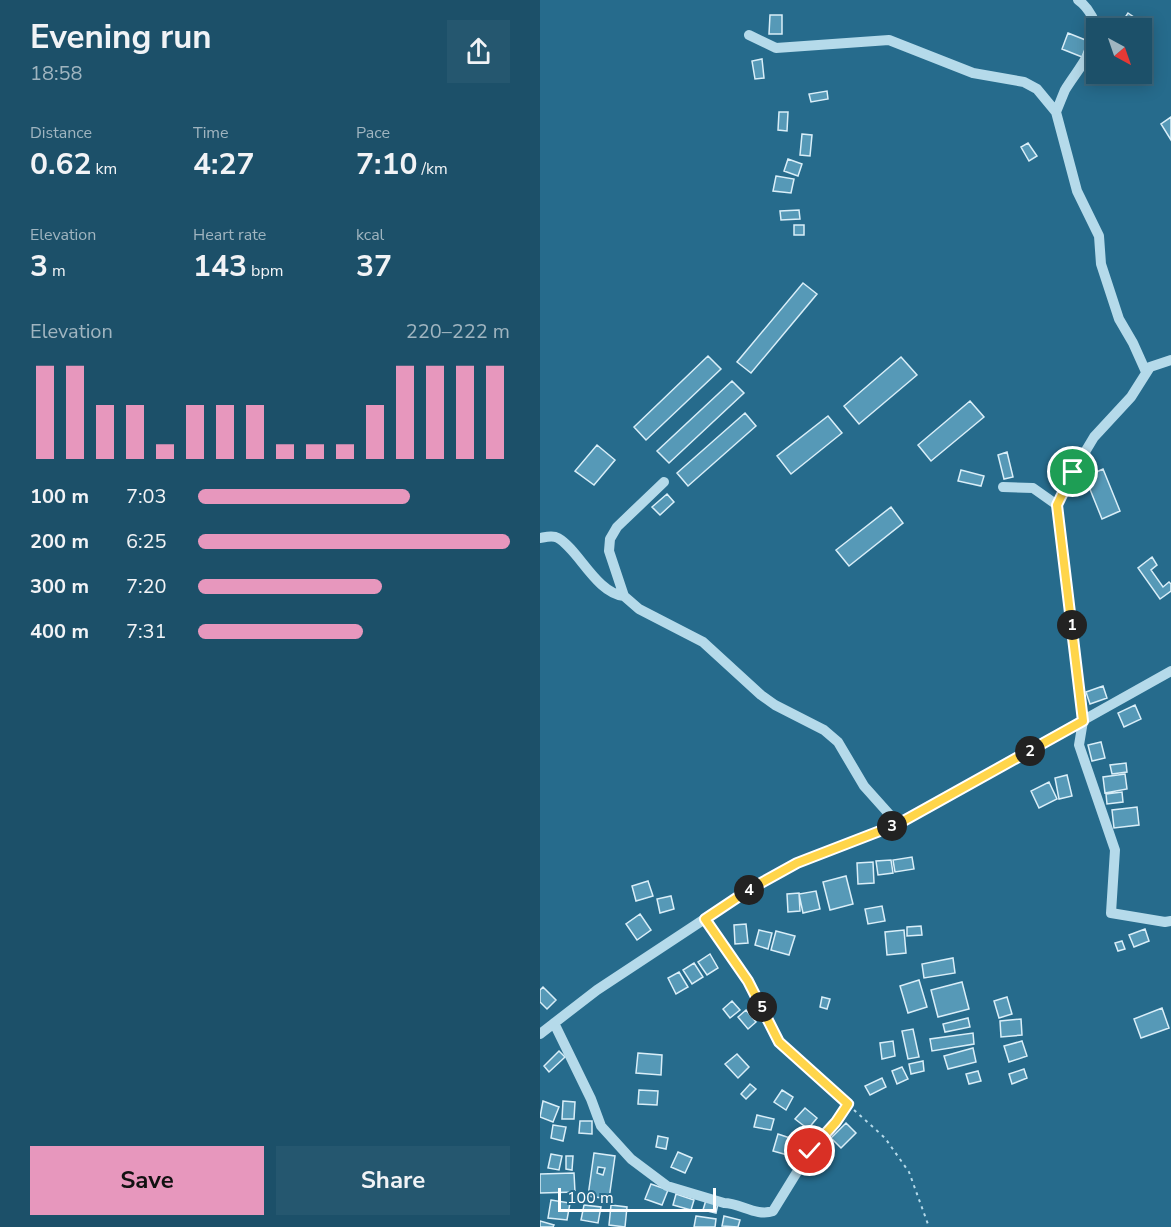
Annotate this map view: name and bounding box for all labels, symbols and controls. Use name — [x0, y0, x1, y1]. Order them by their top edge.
text: Evening run — [30, 15, 212, 60]
north arrow — [1086, 18, 1152, 84]
map controls — [1086, 18, 1152, 84]
button: share — [447, 20, 510, 83]
text: 18:58 — [30, 60, 83, 87]
text: Distance — [30, 122, 92, 144]
text: Time — [193, 122, 229, 144]
text: Pace — [356, 122, 390, 144]
text: 0.62 — [30, 144, 91, 185]
text: 4:27 — [193, 144, 254, 185]
text: 7:10 — [356, 144, 417, 185]
text: km — [91, 158, 117, 180]
text: /km — [417, 158, 448, 180]
text: Elevation — [30, 224, 96, 246]
text: Heart rate — [193, 224, 266, 246]
text: kcal — [356, 224, 384, 246]
text: 3 — [30, 246, 48, 287]
text: 143 — [193, 246, 247, 287]
text: 37 — [356, 246, 392, 287]
text: m — [48, 260, 66, 282]
text: bpm — [247, 260, 283, 282]
text: Elevation — [30, 318, 113, 345]
text: 220–222 m — [406, 318, 510, 345]
pin — [1047, 446, 1098, 497]
icon: arrive — [1056, 455, 1089, 488]
text: 100 m — [30, 483, 89, 510]
text: 7:03 — [126, 483, 167, 510]
text: 200 m — [30, 528, 89, 555]
text: 6:25 — [126, 528, 167, 555]
text: 300 m — [30, 573, 89, 600]
text: 7:20 — [126, 573, 167, 600]
pin: 1 — [1057, 610, 1087, 640]
text: 1 — [1067, 614, 1077, 636]
text: 400 m — [30, 618, 89, 645]
text: 7:31 — [126, 618, 167, 645]
pin: 2 — [1015, 736, 1045, 766]
text: 2 — [1025, 740, 1035, 762]
pin: 3 — [877, 811, 907, 841]
text: 3 — [887, 815, 897, 837]
pin: 4 — [734, 875, 764, 905]
text: 4 — [744, 879, 754, 901]
pin: 5 — [747, 992, 777, 1022]
text: 5 — [757, 996, 767, 1018]
pin — [784, 1125, 835, 1176]
icon: check — [793, 1134, 826, 1167]
button: Save — [30, 1146, 264, 1215]
button: Share — [276, 1146, 510, 1215]
scale bar — [558, 1185, 716, 1212]
text: 100 m — [567, 1187, 614, 1209]

